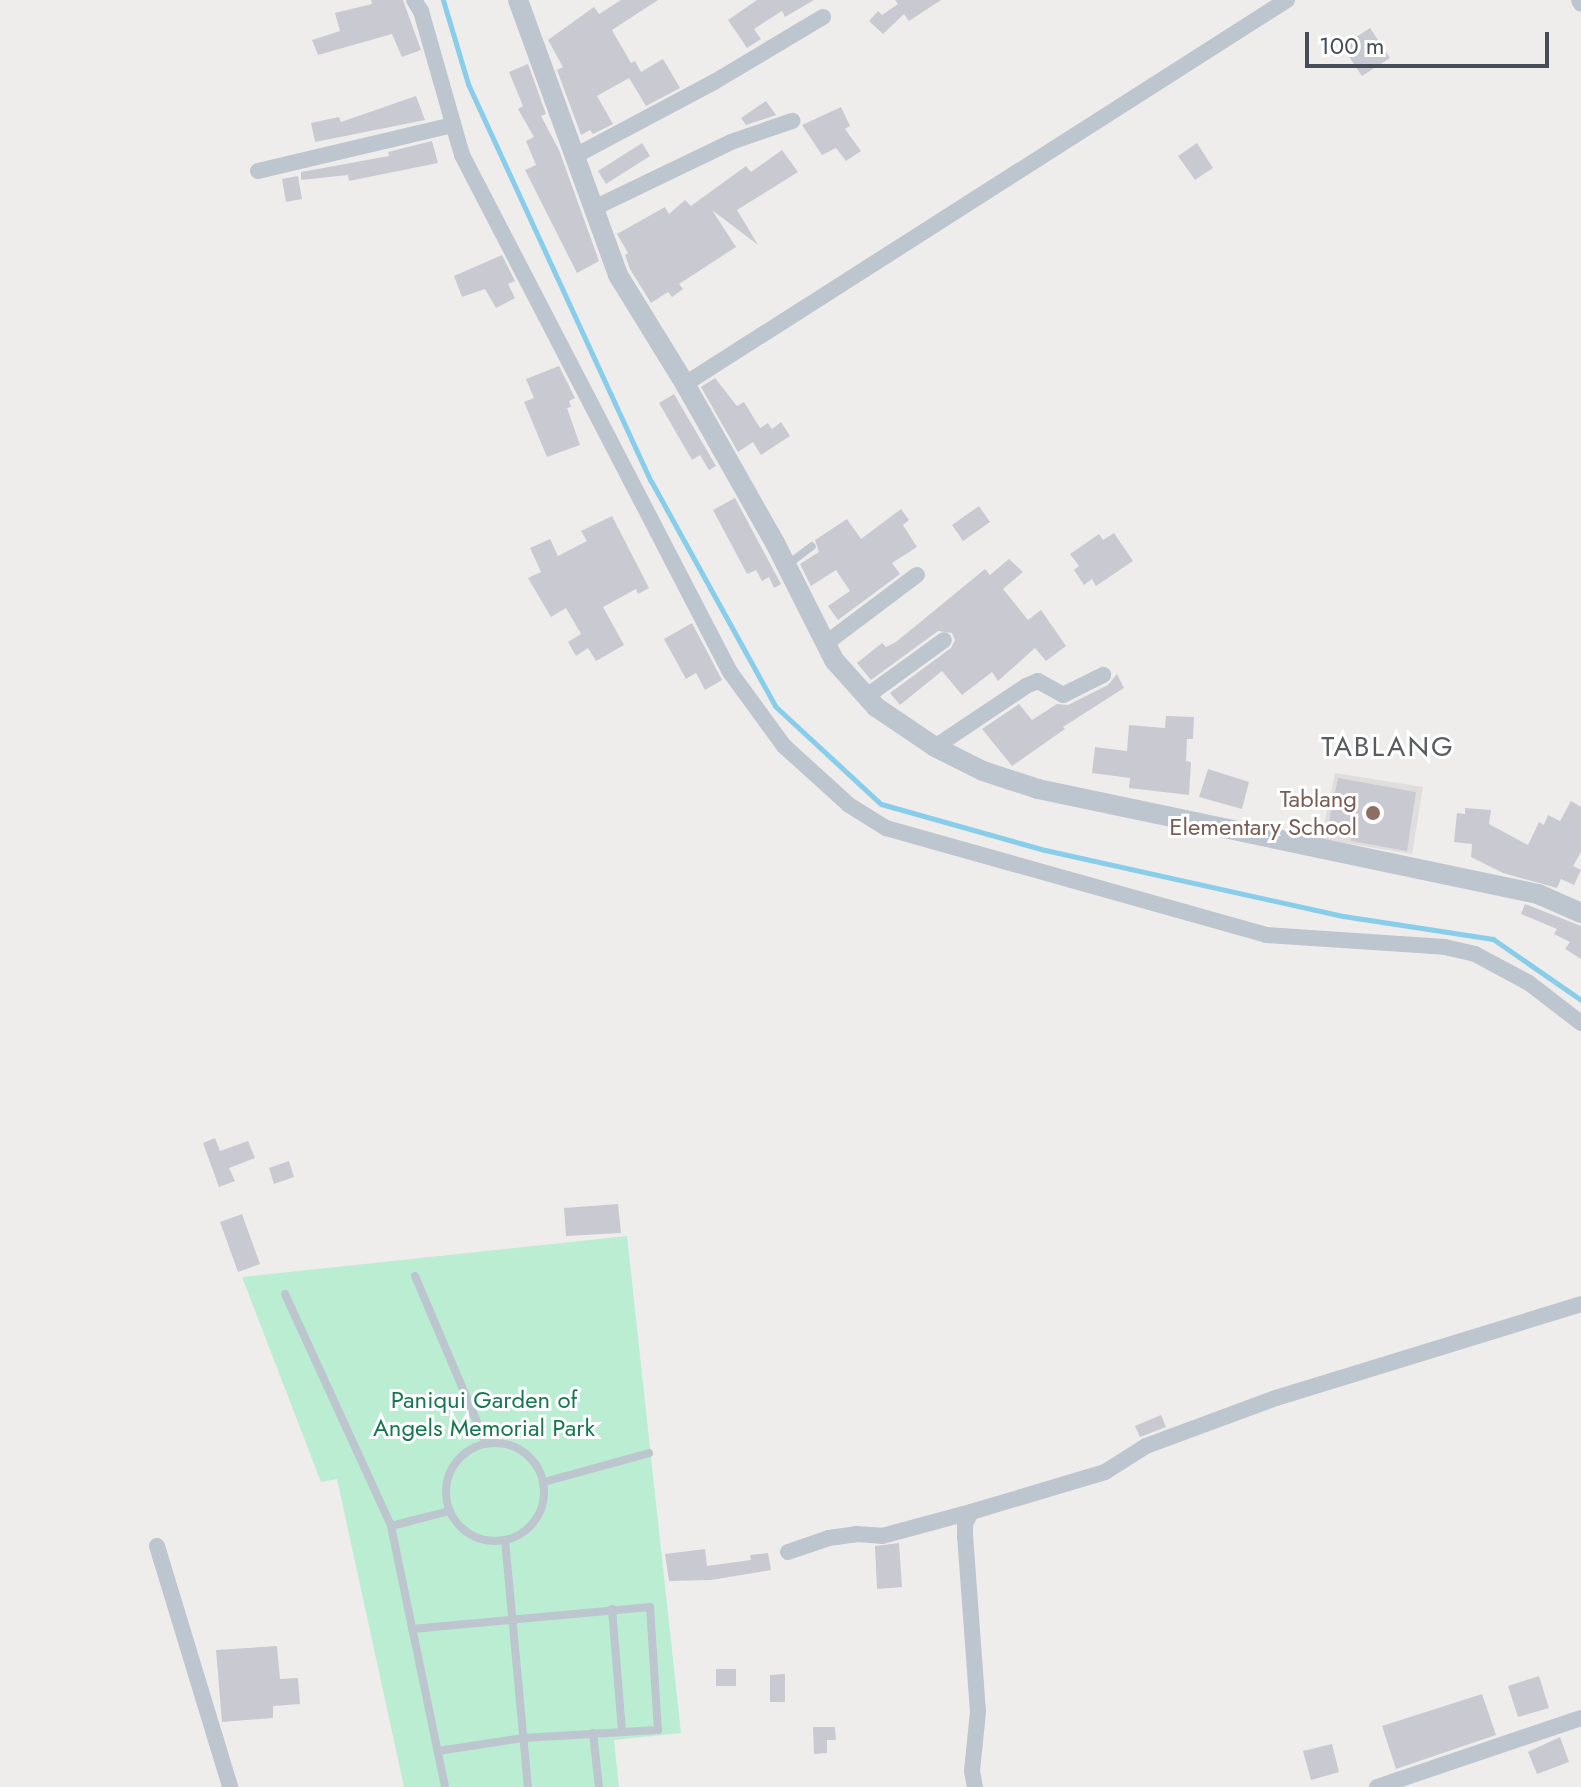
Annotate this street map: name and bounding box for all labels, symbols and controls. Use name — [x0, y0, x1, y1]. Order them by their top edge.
scale bar — [1309, 16, 1553, 66]
text: 100 m — [1319, 28, 1385, 63]
district label: TABLANG — [1321, 730, 1455, 764]
place label: Tablang Elementary School — [1169, 785, 1357, 841]
marker: Tablang Elementary School — [1364, 804, 1382, 822]
park label: Paniqui Garden of Angels Memorial Park — [373, 1386, 595, 1442]

